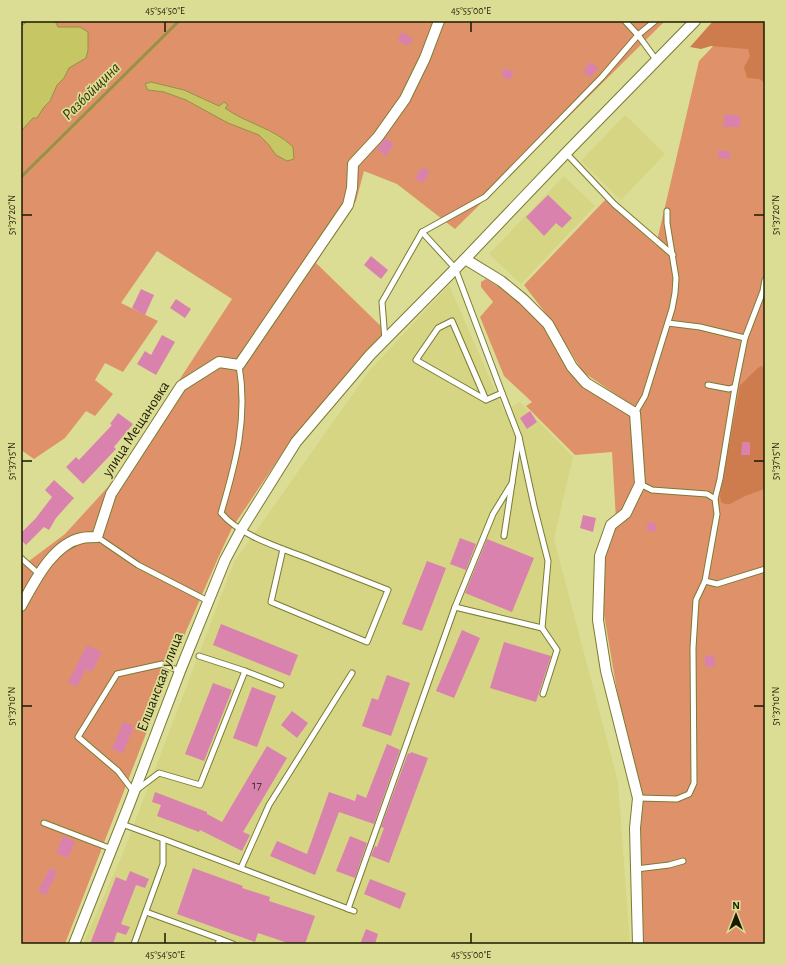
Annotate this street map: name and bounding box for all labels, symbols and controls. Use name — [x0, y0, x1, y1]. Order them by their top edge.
text: 45°54'50"E — [145, 6, 185, 16]
text: 45°55'00"E — [451, 6, 491, 16]
water label: Разбойщина — [59, 59, 123, 123]
text: 51°37'20"N — [7, 195, 17, 235]
text: 51°37'20"N — [771, 195, 781, 235]
street label: улица Мещановка — [99, 379, 172, 480]
text: 51°37'15"N — [7, 442, 17, 480]
text: 51°37'15"N — [771, 442, 781, 480]
street label: Елшанская улица — [134, 630, 186, 733]
text: 51°37'10"N — [7, 687, 17, 725]
text: 51°37'10"N — [771, 687, 781, 725]
house number: 17 — [252, 779, 263, 792]
north arrow — [716, 895, 756, 935]
text: N — [732, 900, 740, 911]
text: 45°54'50"E — [145, 950, 185, 960]
text: 45°55'00"E — [451, 950, 491, 960]

